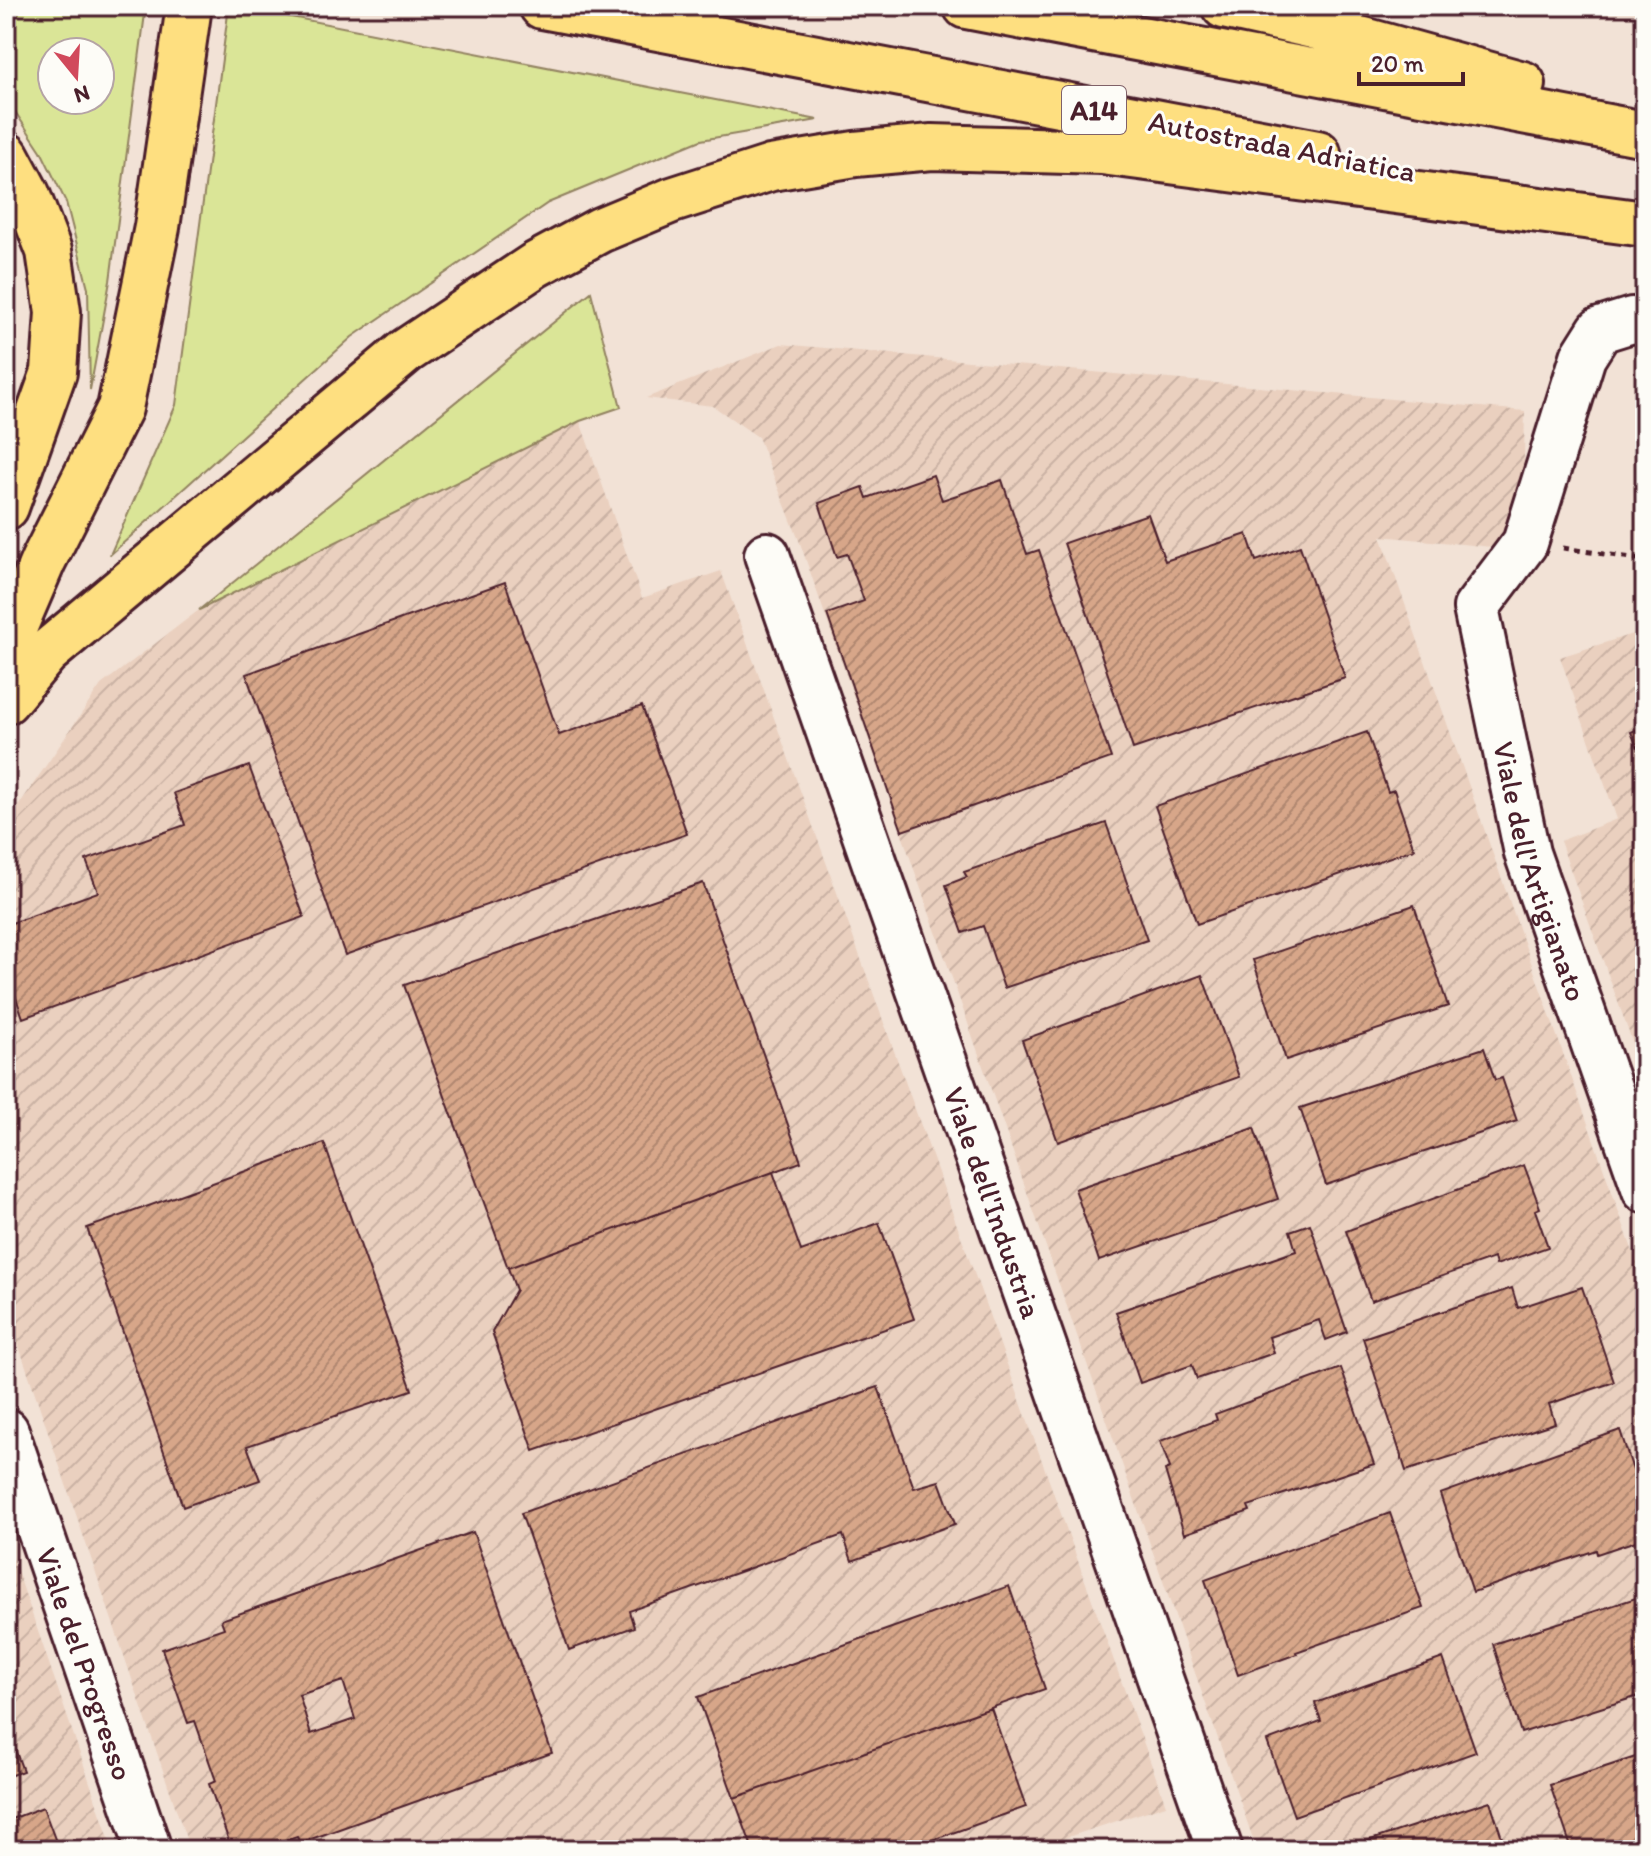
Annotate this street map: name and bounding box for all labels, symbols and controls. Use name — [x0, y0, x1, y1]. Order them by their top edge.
north arrow — [36, 36, 116, 116]
scale bar — [1359, 36, 1463, 86]
text: 20 m — [1371, 49, 1424, 78]
text: N — [71, 79, 93, 110]
road number: A14 — [1062, 86, 1126, 134]
street label: Autostrada Adriatica — [1145, 102, 1419, 190]
street label: Viale dell'Artigianato — [1486, 738, 1596, 1006]
street label: Viale dell'Industria — [936, 1082, 1051, 1324]
street label: Viale del Progresso — [29, 1543, 142, 1785]

